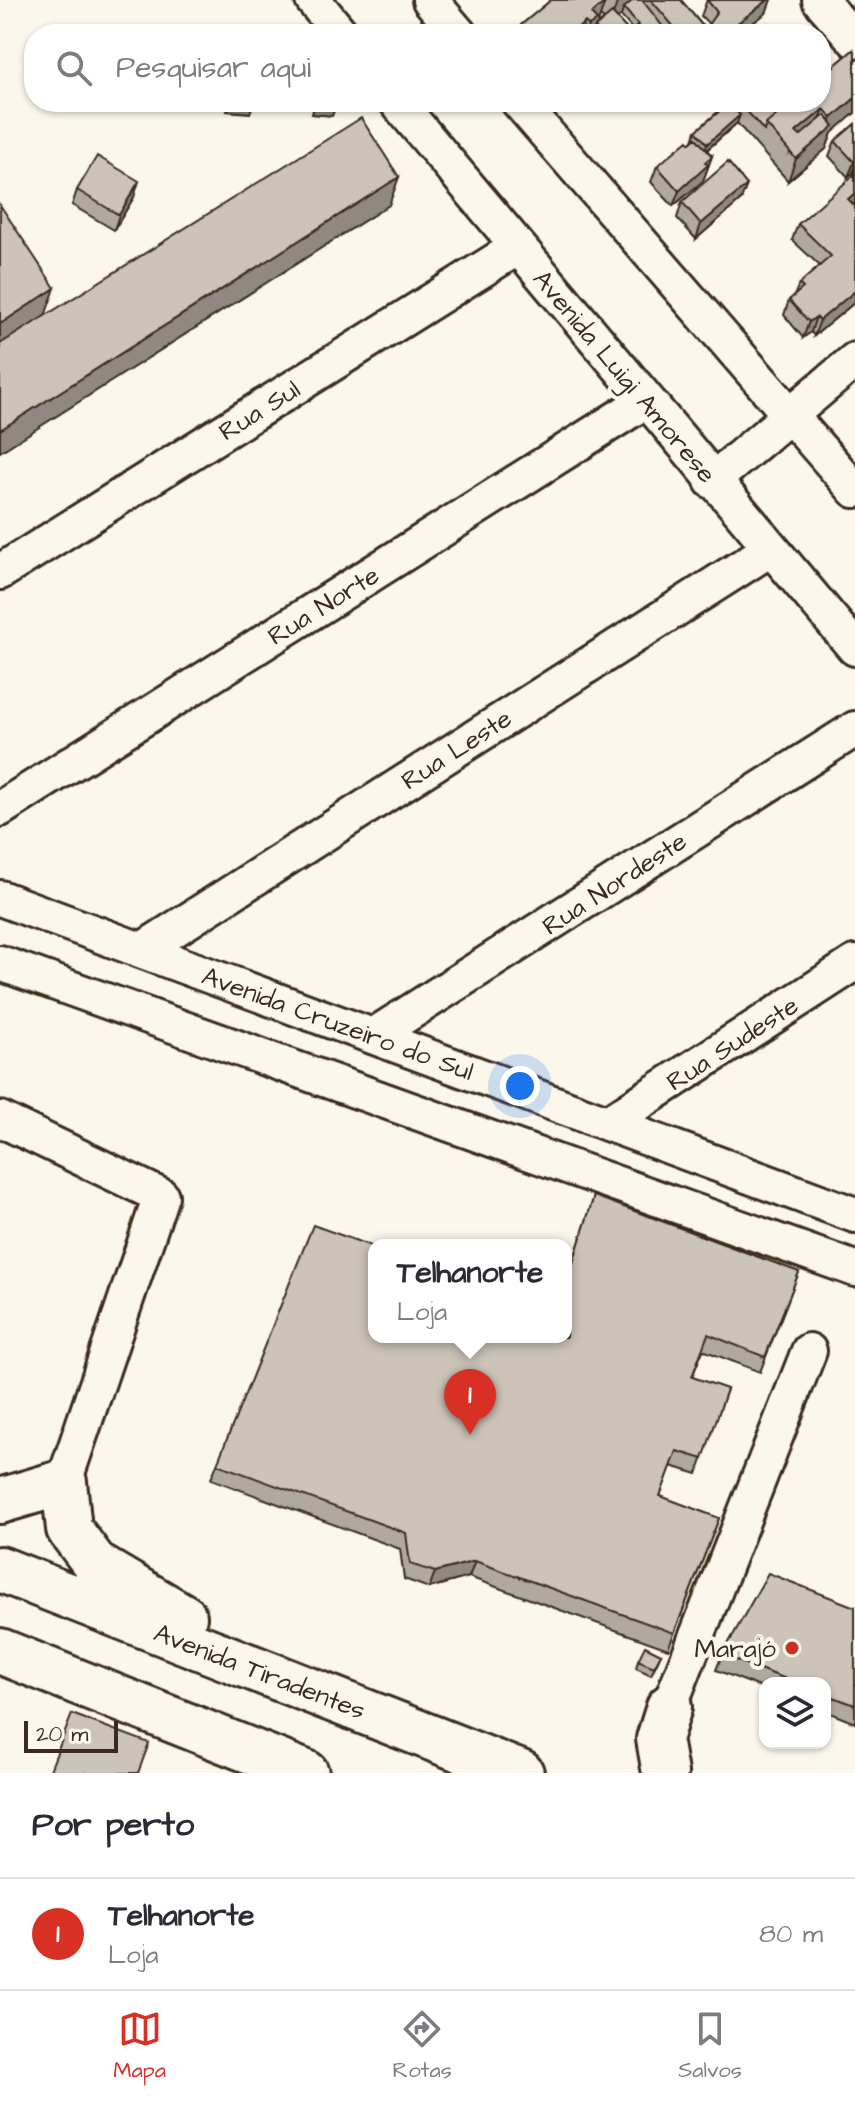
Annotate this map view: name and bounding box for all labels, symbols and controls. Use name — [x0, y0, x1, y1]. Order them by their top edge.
search box — [24, 24, 831, 112]
icon: search — [52, 46, 96, 90]
text: Pesquisar aqui — [116, 47, 311, 89]
street label: Avenida Luigi Amorese — [523, 262, 724, 492]
street label: Rua Sul — [212, 372, 307, 450]
street label: Rua Norte — [261, 557, 386, 654]
street label: Rua Leste — [394, 701, 519, 799]
street label: Rua Nordeste — [535, 824, 694, 944]
street label: Avenida Cruzeiro do Sul — [197, 958, 479, 1090]
street label: Rua Sudeste — [660, 988, 805, 1100]
your location — [500, 1066, 540, 1106]
popup — [368, 1239, 572, 1343]
text: Telhanorte — [397, 1252, 543, 1294]
text: Loja — [397, 1294, 447, 1330]
pin: 1 — [444, 1369, 496, 1435]
street label: Avenida Tiradentes — [149, 1615, 371, 1729]
place label: Marajó — [694, 1631, 776, 1667]
marker: Marajó — [783, 1639, 801, 1657]
map controls — [759, 1677, 831, 1749]
button: layers — [759, 1677, 831, 1749]
scale bar — [24, 1717, 118, 1753]
text: 20 m — [36, 1719, 88, 1750]
text: Por perto — [32, 1801, 194, 1849]
text: Telhanorte — [108, 1895, 255, 1937]
text: 1 — [56, 1916, 60, 1952]
text: 80 m — [759, 1916, 823, 1952]
text: Loja — [108, 1937, 158, 1973]
tab: Mapa — [113, 2007, 166, 2086]
tab: Rotas — [393, 2007, 452, 2086]
tab: Salvos — [678, 2007, 742, 2086]

